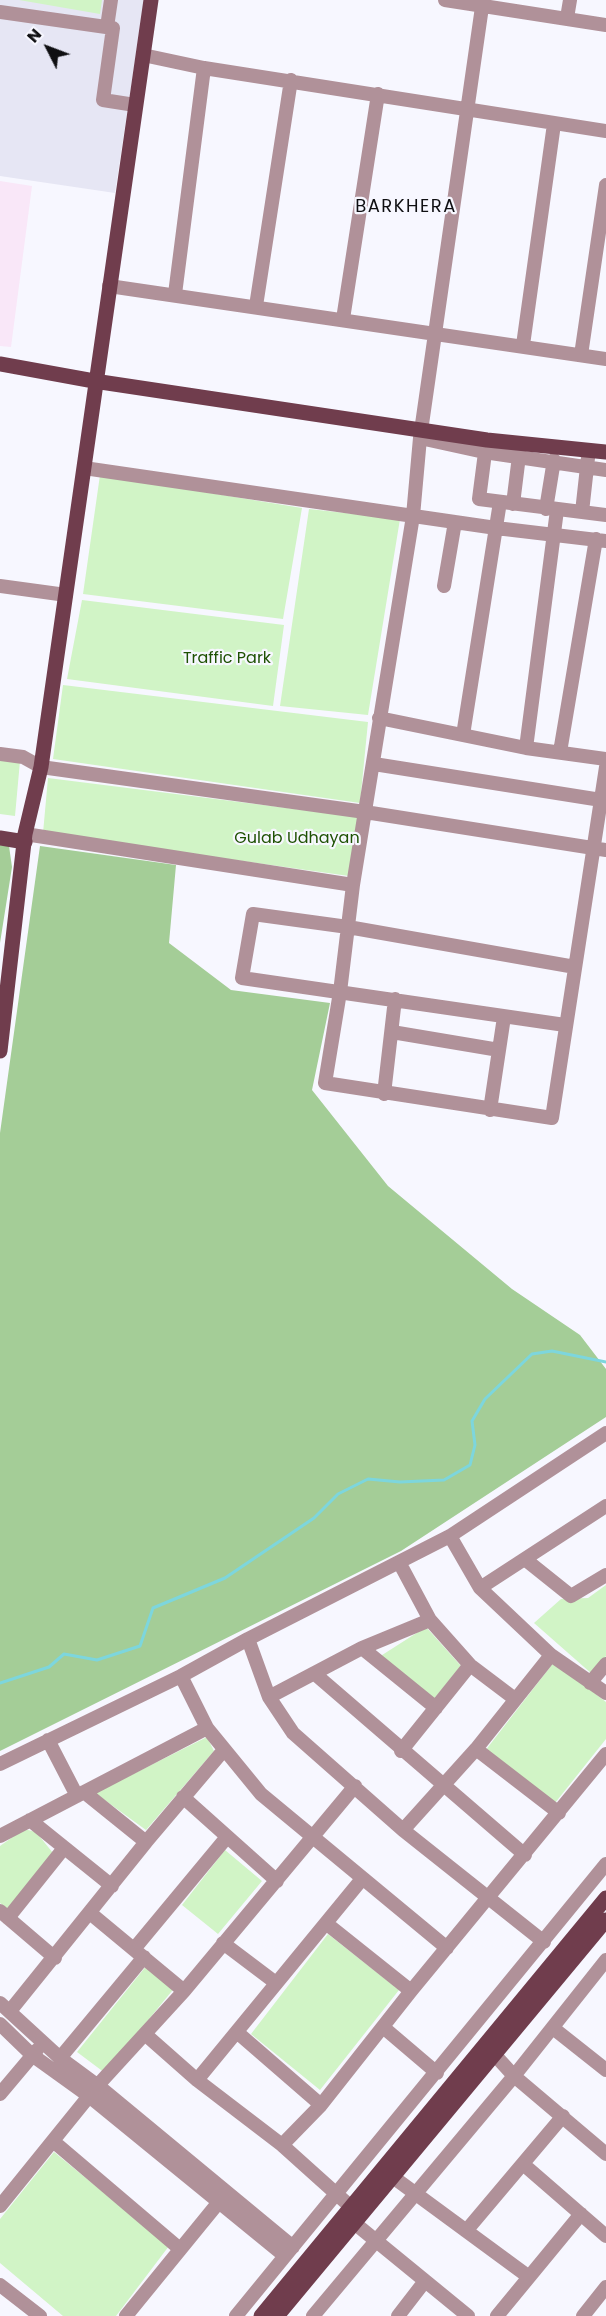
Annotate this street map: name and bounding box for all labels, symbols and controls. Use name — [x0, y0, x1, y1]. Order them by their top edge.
north arrow — [18, 18, 78, 78]
text: N — [22, 23, 47, 48]
district label: BARKHERA — [355, 196, 457, 218]
park label: Traffic Park — [183, 649, 271, 669]
park label: Gulab Udhayan — [234, 829, 360, 849]

